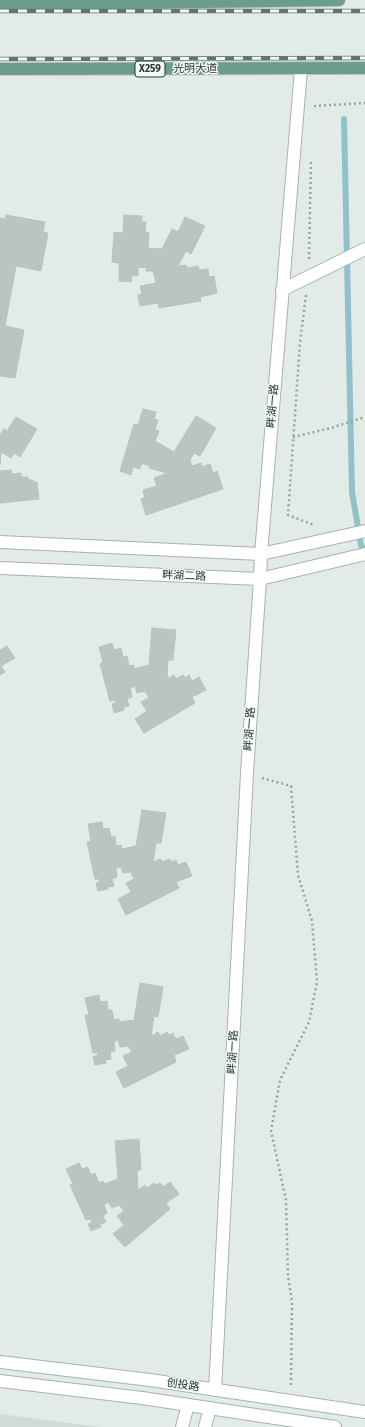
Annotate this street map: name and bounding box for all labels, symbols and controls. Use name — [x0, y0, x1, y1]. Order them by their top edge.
road number: X259 — [135, 61, 165, 77]
street label: 光明大道 — [173, 62, 217, 76]
street label: 畔湖一路 — [265, 384, 281, 428]
street label: 畔湖二路 — [162, 569, 206, 583]
street label: 畔湖一路 — [242, 707, 258, 751]
street label: 畔湖一路 — [225, 1030, 241, 1074]
street label: 创投路 — [166, 1376, 200, 1394]

